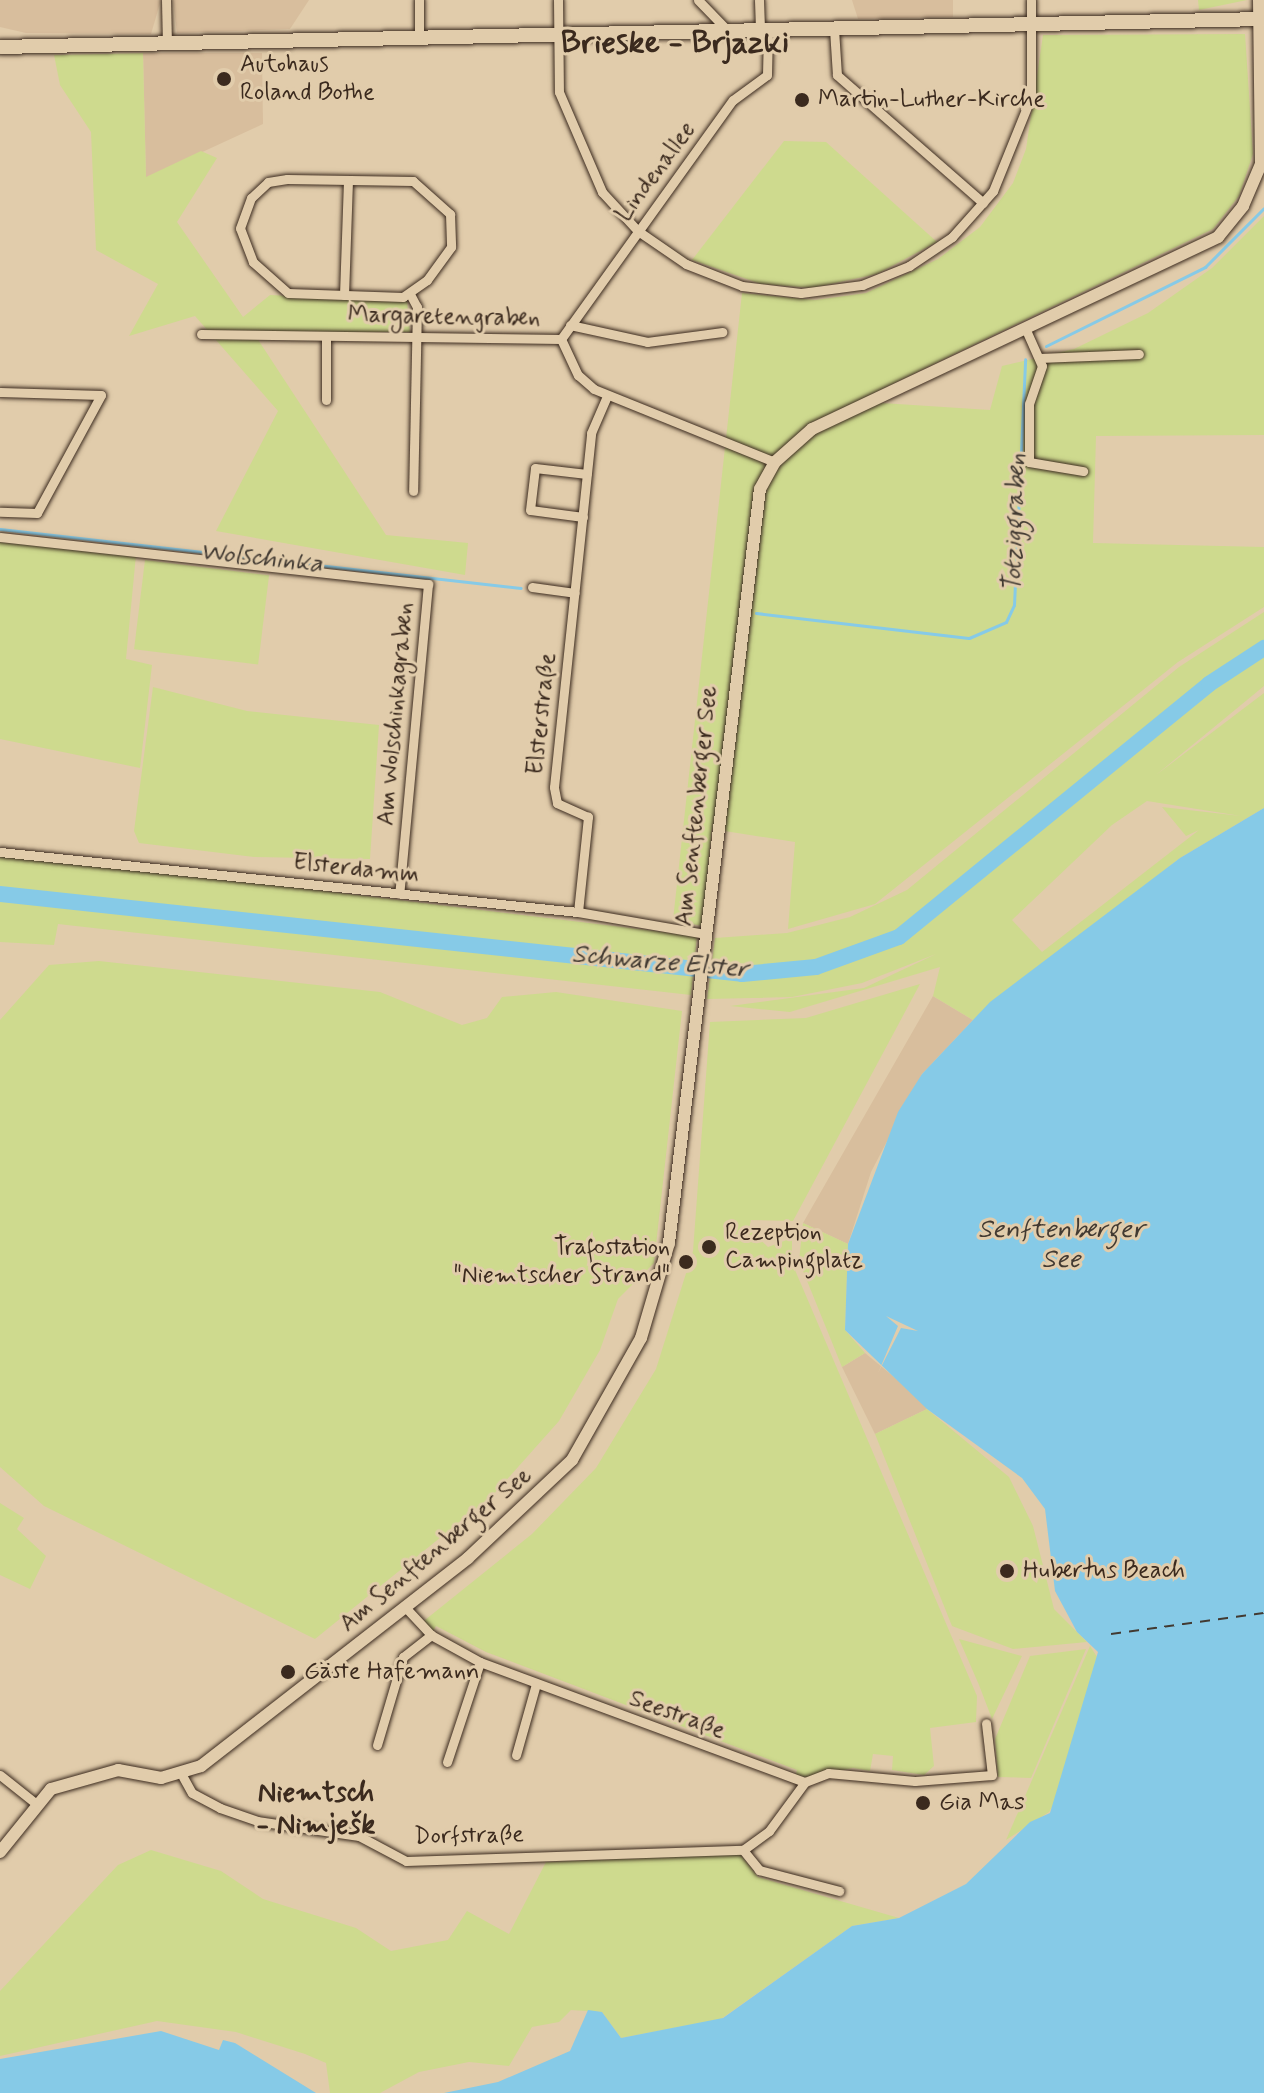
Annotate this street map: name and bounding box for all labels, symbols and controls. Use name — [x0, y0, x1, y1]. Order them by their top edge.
district label: Brieske - Brjazki — [561, 24, 789, 62]
place label: Autohaus Roland Bothe — [240, 51, 375, 107]
marker: Autohaus Roland Bothe — [215, 70, 233, 88]
place label: Martin-Luther-Kirche — [818, 86, 1045, 114]
marker: Martin-Luther-Kirche — [793, 91, 811, 109]
street label: Lindenallee — [610, 116, 702, 228]
street label: Margaretengraben — [347, 301, 541, 333]
water label: Totziggraben — [998, 453, 1034, 593]
water label: Wolschinka — [198, 537, 324, 581]
street label: Am Wolschinkagraben — [372, 600, 420, 828]
street label: Elsterstraße — [521, 652, 563, 776]
street label: Am Senftenberger See — [670, 686, 724, 926]
street label: Elsterdamm — [291, 848, 421, 890]
water label: Schwarze Elster — [570, 940, 750, 986]
water label: Senftenberger See — [978, 1215, 1144, 1276]
place label: Rezeption Campingplatz — [725, 1219, 863, 1275]
place label: Trafostation "Niemtscher Strand" — [456, 1234, 670, 1290]
marker: Rezeption Campingplatz — [700, 1238, 718, 1256]
marker: Trafostation "Niemtscher Strand" — [677, 1253, 695, 1271]
street label: Am Senftenberger See — [336, 1463, 536, 1637]
place label: Hubertus Beach — [1023, 1557, 1186, 1585]
marker: Hubertus Beach — [998, 1562, 1016, 1580]
place label: Gäste Hafemann — [304, 1658, 482, 1686]
marker: Gäste Hafemann — [279, 1663, 297, 1681]
street label: Seestraße — [625, 1684, 729, 1746]
district label: Niemtsch - Nimješk — [257, 1777, 375, 1843]
place label: Gia Mas — [939, 1789, 1023, 1817]
marker: Gia Mas — [914, 1794, 932, 1812]
street label: Dorfstraße — [414, 1821, 524, 1851]

